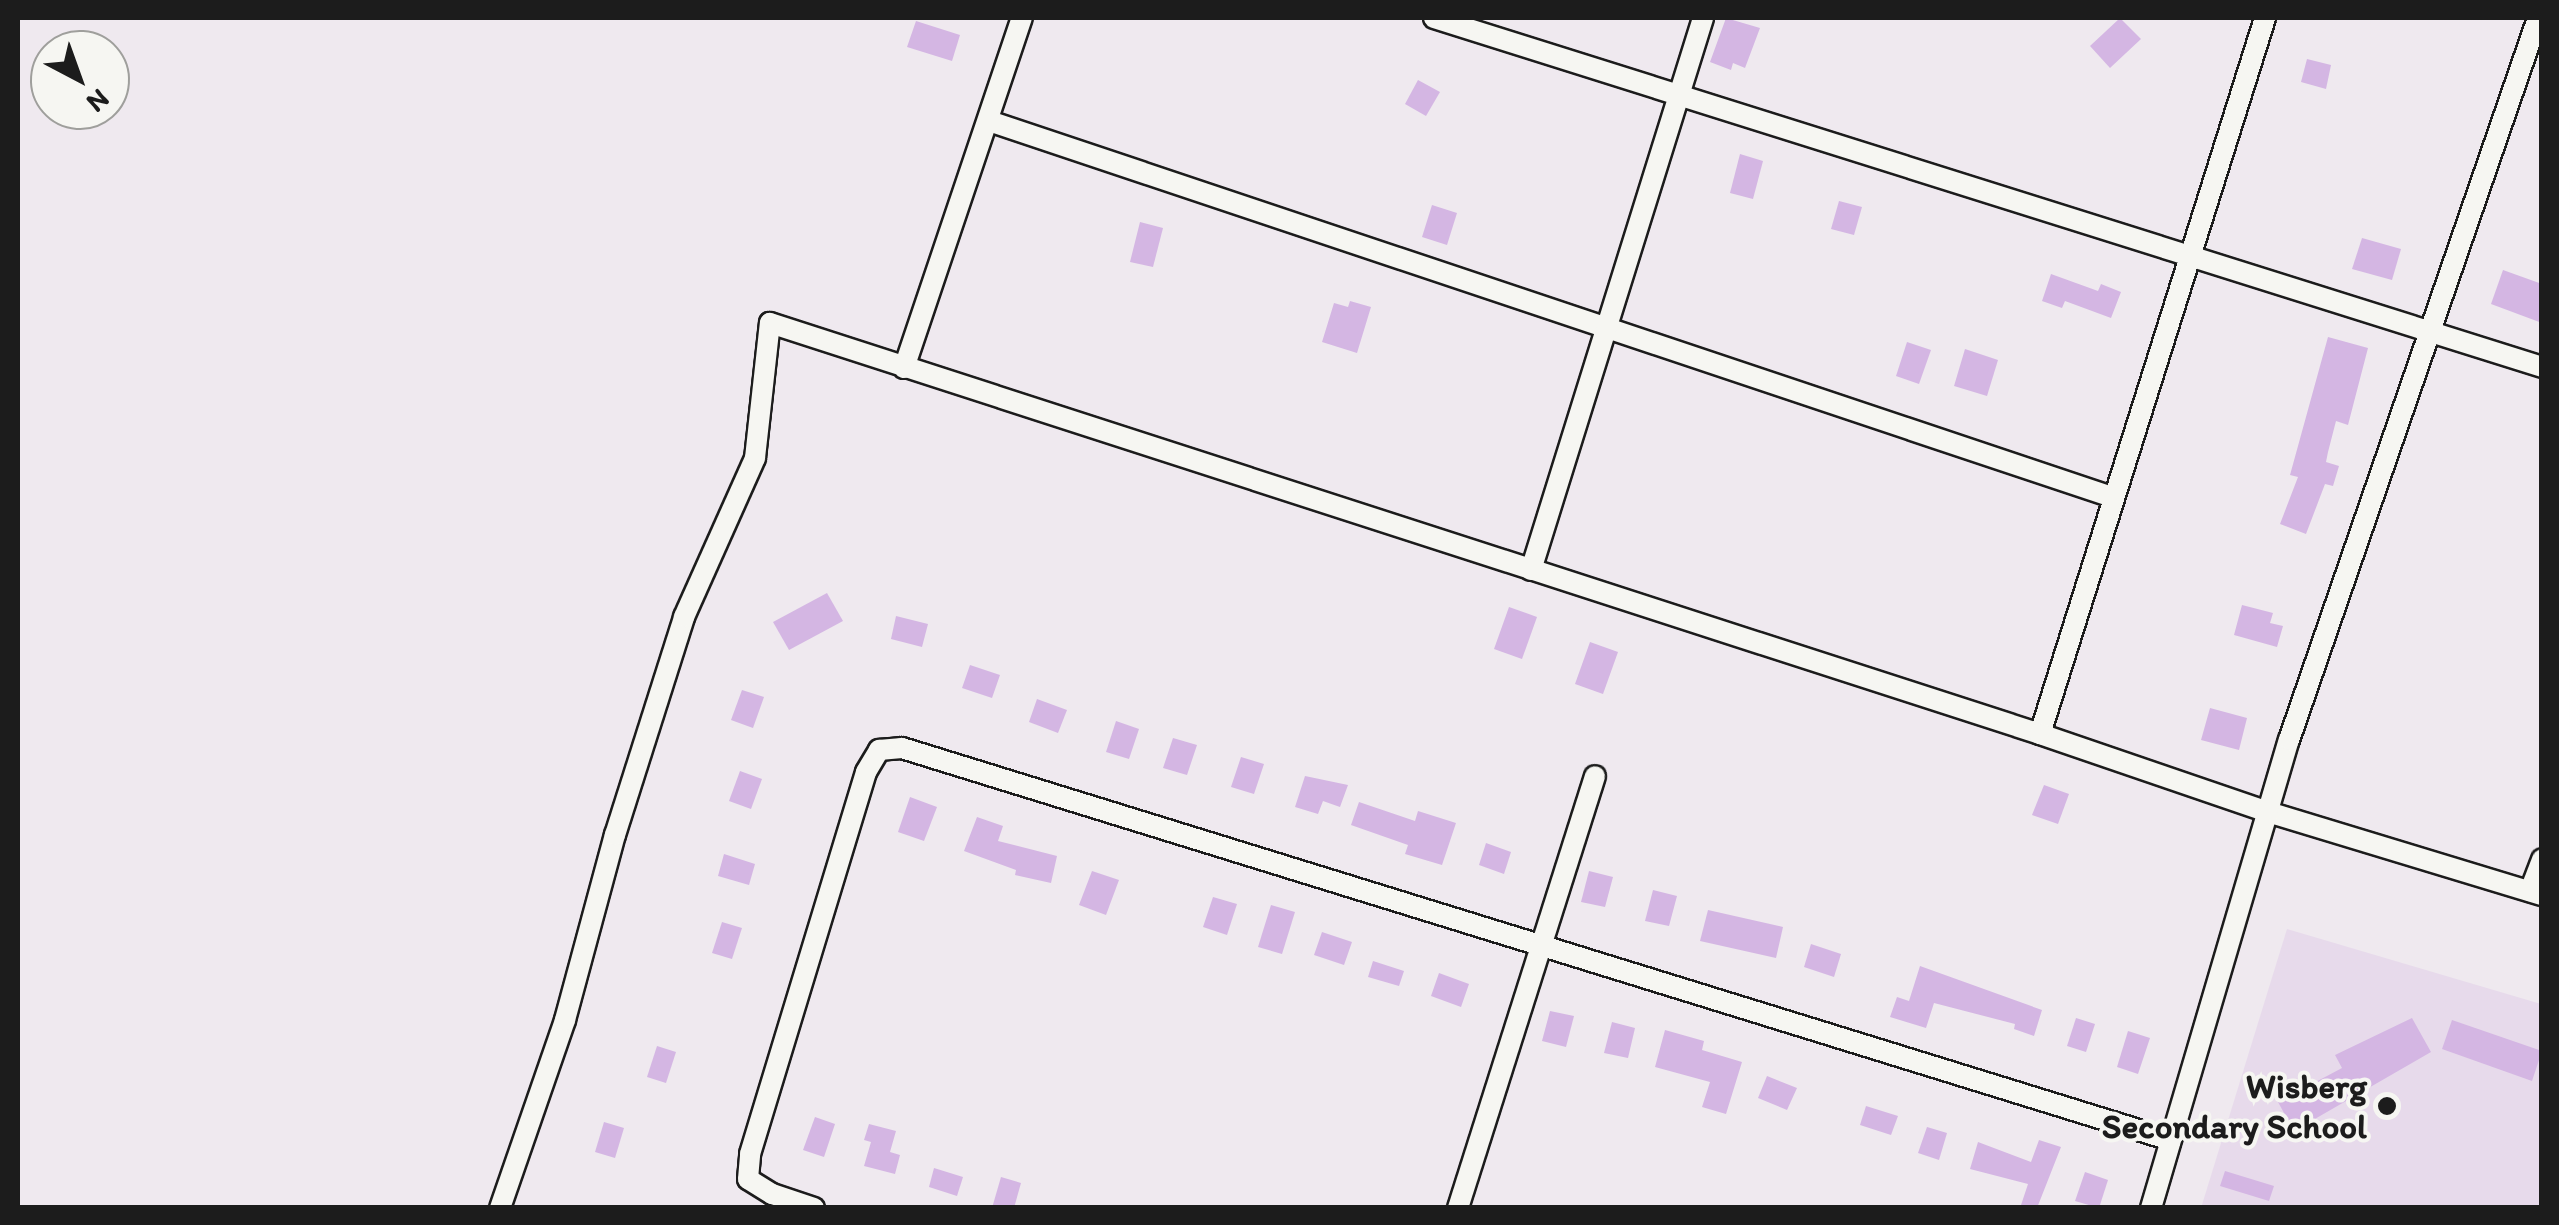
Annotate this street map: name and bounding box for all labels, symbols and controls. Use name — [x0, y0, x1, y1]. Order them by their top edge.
north arrow — [30, 30, 130, 130]
text: N — [80, 82, 117, 120]
place label: Wisberg Secondary School — [2103, 1065, 2367, 1147]
marker: Wisberg Secondary School — [2376, 1095, 2398, 1117]

